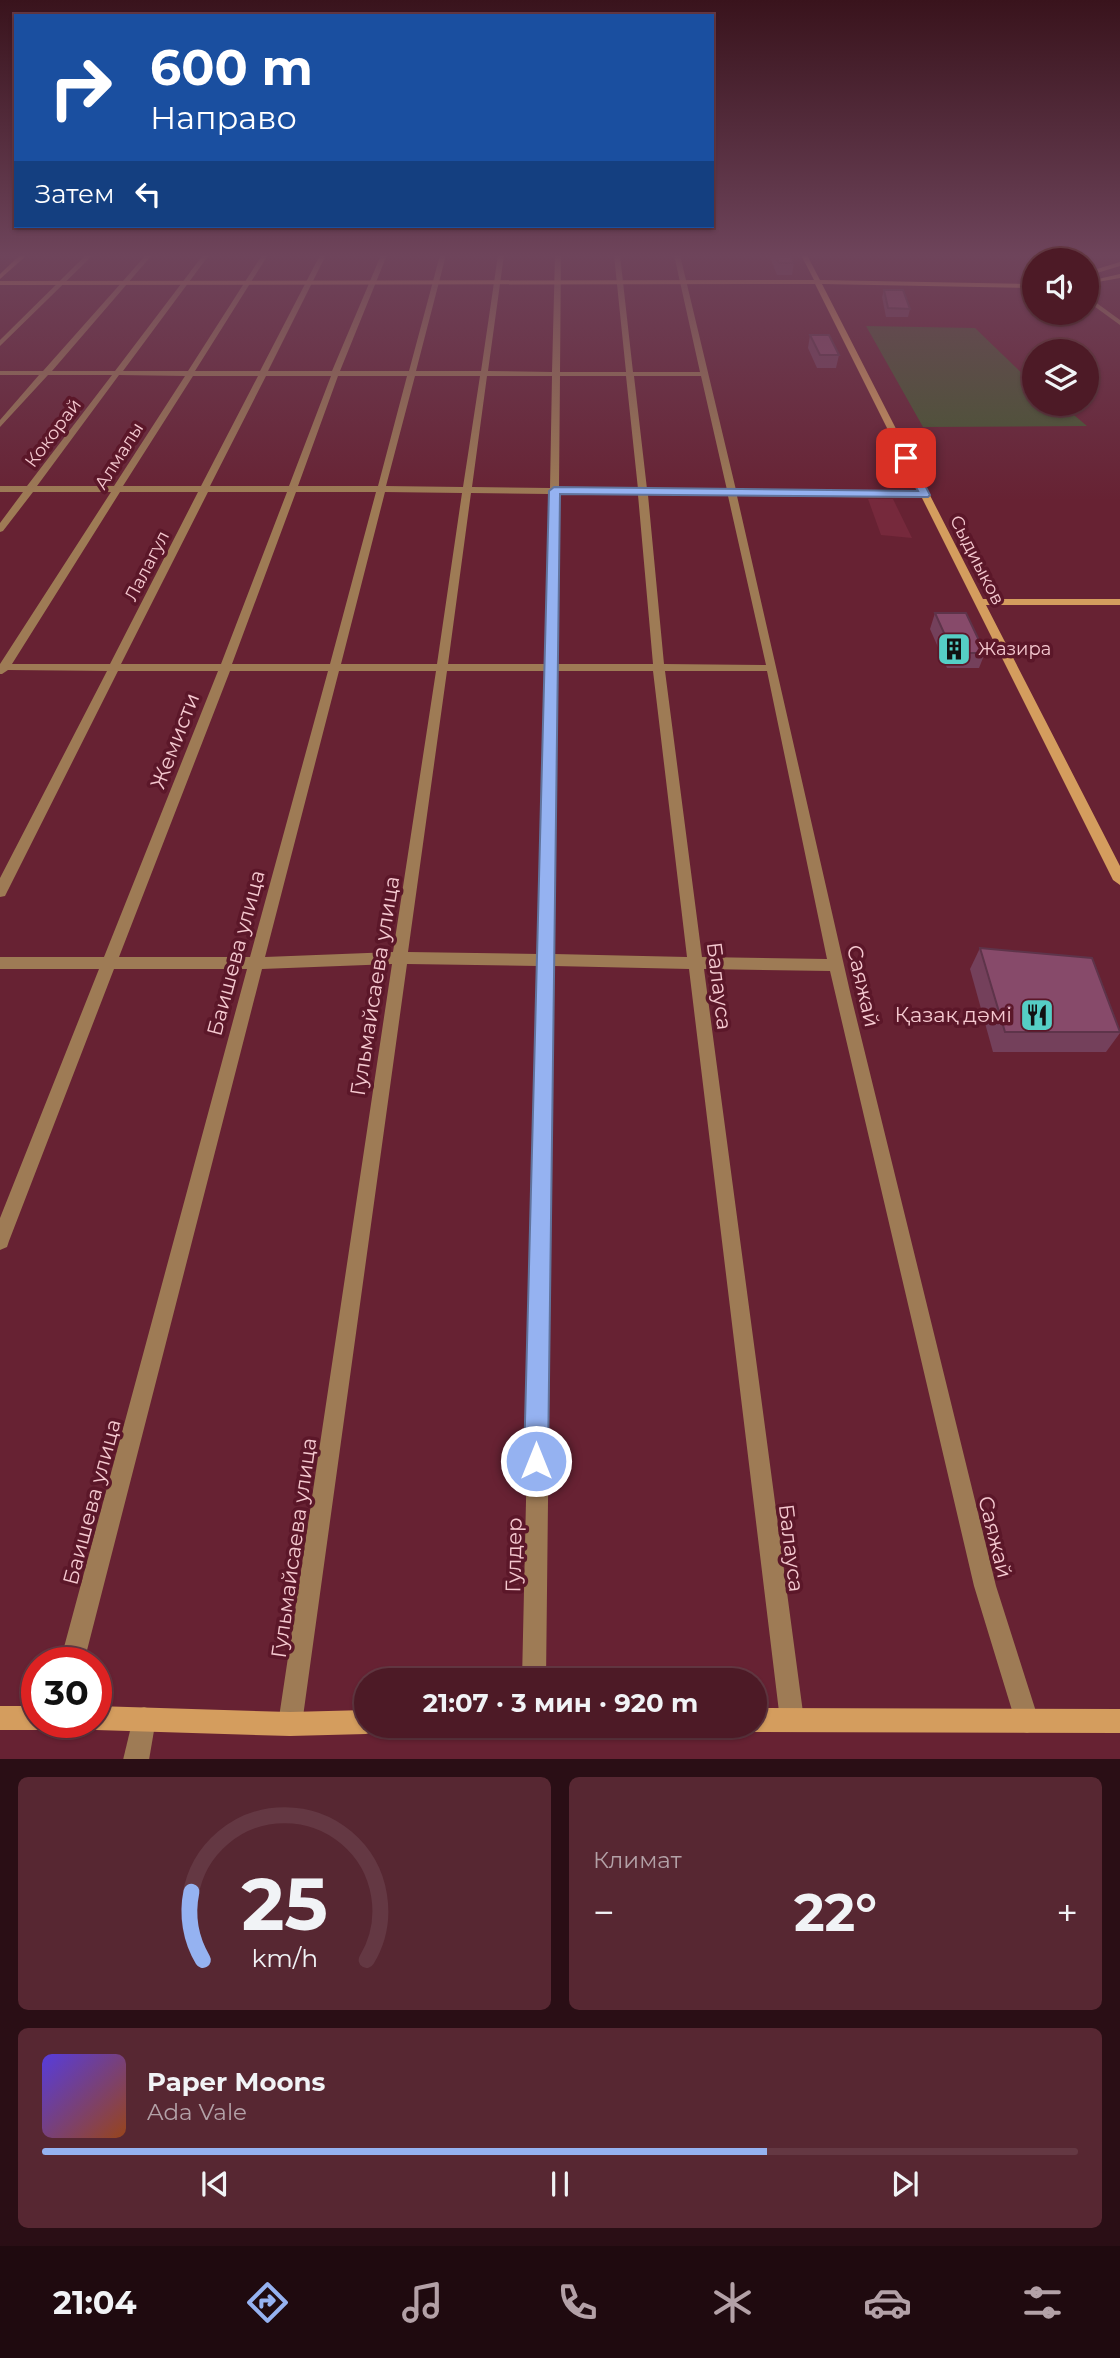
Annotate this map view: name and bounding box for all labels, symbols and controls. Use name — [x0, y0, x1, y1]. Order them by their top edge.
text: 600 m — [150, 38, 313, 97]
icon: right — [35, 42, 126, 133]
text: Направо — [150, 98, 297, 137]
icon: left — [129, 175, 167, 213]
text: Затем — [35, 178, 115, 210]
map controls — [1022, 248, 1099, 416]
button: sound — [1022, 248, 1099, 325]
button: layers — [1022, 339, 1099, 416]
street label: Кокорай — [20, 394, 86, 472]
street label: Алмалы — [90, 418, 148, 494]
pin — [876, 428, 936, 488]
icon: arrive — [887, 439, 925, 477]
street label: Сыдиыков — [945, 511, 1009, 609]
street label: Лалагул — [120, 527, 174, 605]
building icon: Жазира — [935, 630, 973, 668]
place label: Жазира — [978, 638, 1051, 660]
street label: Жемисти — [145, 689, 204, 792]
street label: Баишева улица — [201, 867, 270, 1038]
street label: Гульмайсаева улица — [345, 874, 404, 1098]
street label: Балауса — [702, 941, 737, 1031]
street label: Саяжай — [842, 942, 885, 1029]
restaurant icon: Қазақ дәмі — [1018, 996, 1056, 1034]
place label: Қазақ дәмі — [895, 1002, 1012, 1027]
street label: Баишева улица — [57, 1416, 126, 1587]
position arrow — [499, 1424, 573, 1498]
street label: Гульмайсаева улица — [266, 1436, 321, 1660]
street label: Саяжай — [973, 1493, 1018, 1580]
street label: Балауса — [774, 1503, 809, 1593]
street label: Гулдер — [500, 1517, 527, 1593]
speed limit sign: 30 — [21, 1647, 112, 1738]
text: 21:07 · 3 мин · 920 m — [423, 1687, 698, 1719]
text: Климат — [593, 1846, 682, 1874]
text: 25 — [241, 1860, 328, 1948]
text: 22° — [794, 1881, 877, 1944]
text: − — [593, 1889, 615, 1936]
text: + — [1056, 1889, 1078, 1936]
text: km/h — [251, 1942, 318, 1972]
text: Paper Moons — [147, 2066, 325, 2098]
text: Ada Vale — [147, 2098, 247, 2126]
icon: previous — [196, 2165, 234, 2203]
icon: pause — [541, 2165, 579, 2203]
icon: next — [886, 2165, 924, 2203]
icon: directions — [243, 2278, 292, 2327]
icon: music — [398, 2278, 447, 2327]
icon: phone — [553, 2278, 602, 2327]
icon: climate — [708, 2278, 757, 2327]
icon: car — [863, 2278, 912, 2327]
icon: filters — [1018, 2278, 1067, 2327]
text: 21:04 — [53, 2283, 137, 2322]

